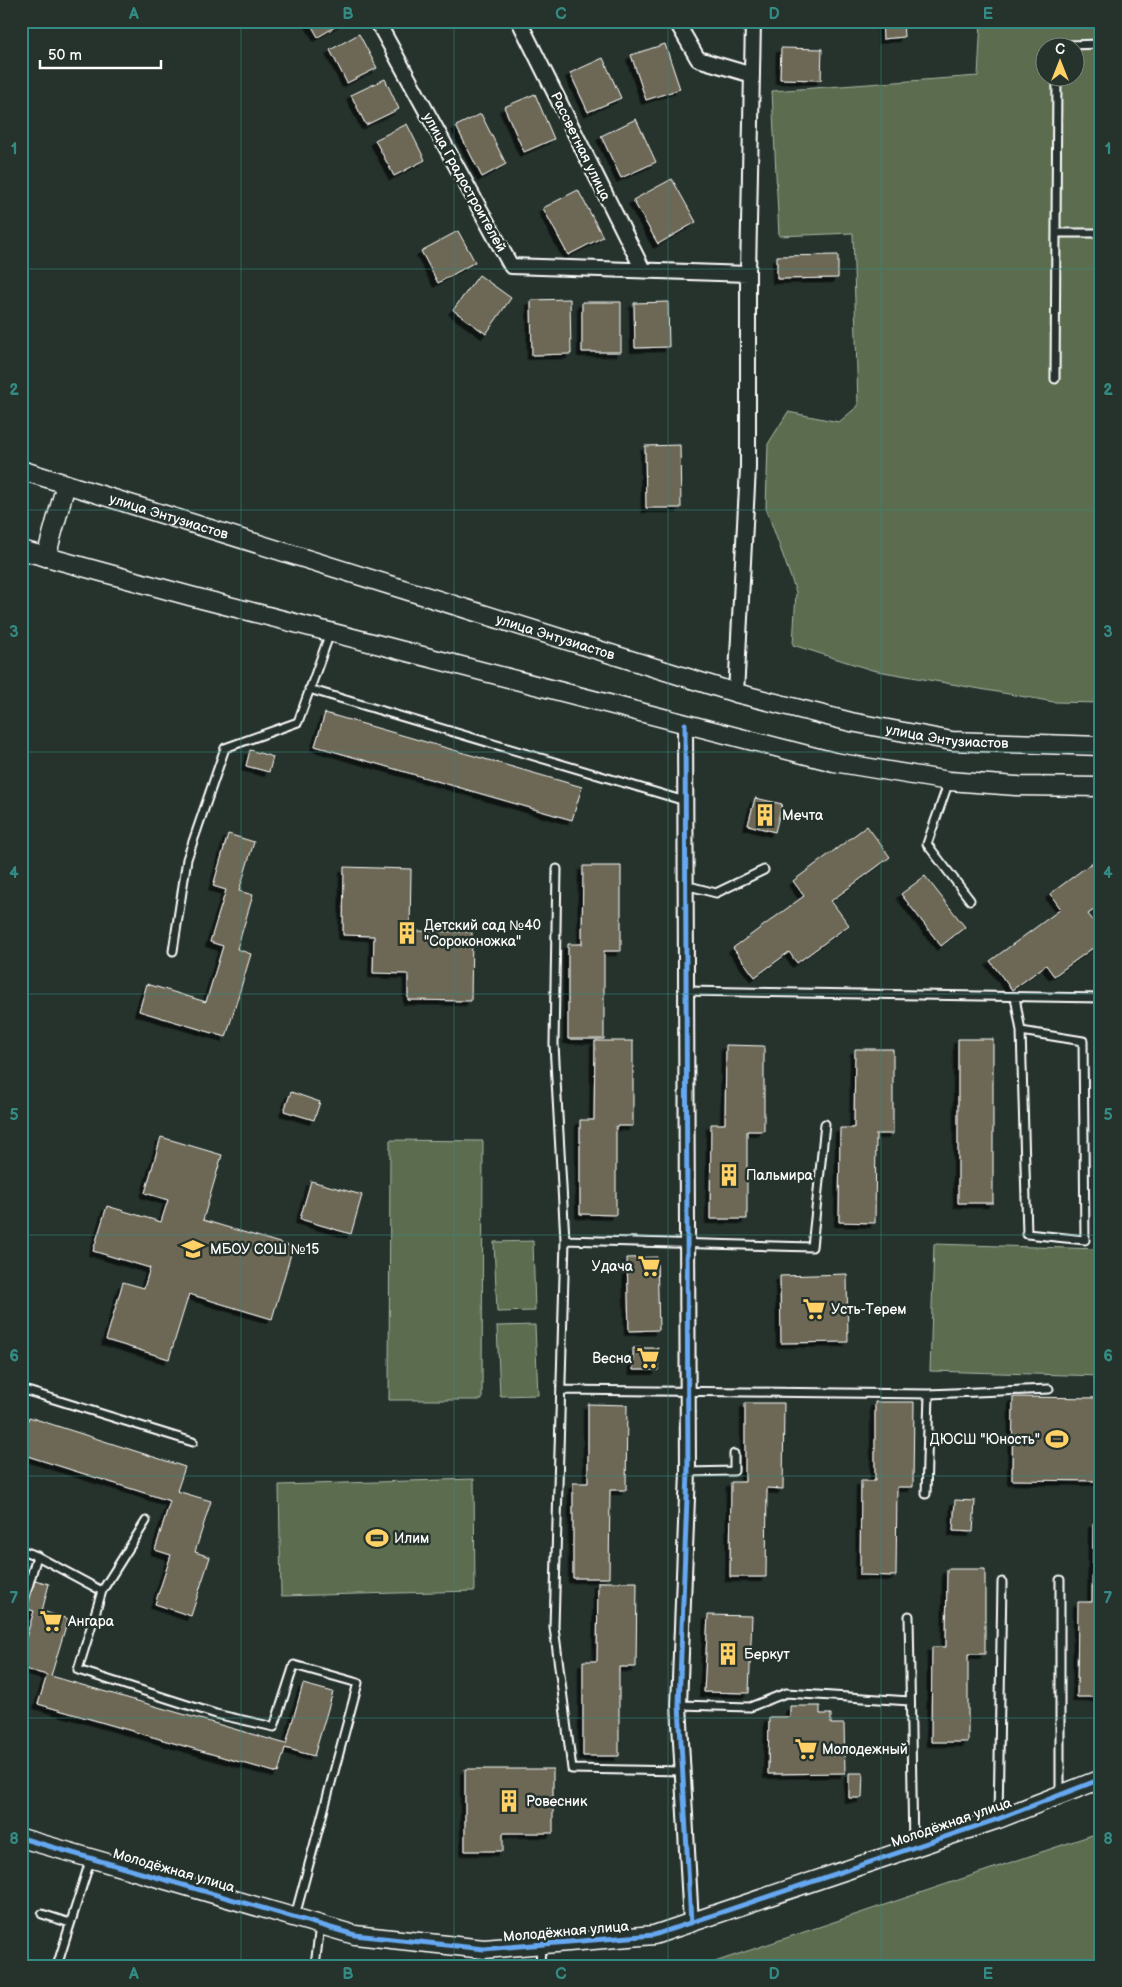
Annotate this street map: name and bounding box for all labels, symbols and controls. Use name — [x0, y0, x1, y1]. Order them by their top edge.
text: A — [128, 5, 139, 24]
text: B — [342, 5, 354, 24]
text: C — [555, 5, 567, 24]
text: D — [768, 5, 780, 24]
text: E — [983, 5, 993, 24]
scale bar — [40, 38, 161, 70]
north arrow — [1034, 38, 1084, 88]
text: С — [1055, 41, 1065, 58]
text: 50 m — [48, 46, 82, 65]
street label: Рассветная улица — [547, 89, 615, 204]
street label: улица Градостроителей — [419, 110, 510, 255]
text: 1 — [11, 140, 17, 159]
text: 1 — [1105, 140, 1111, 159]
text: 2 — [9, 381, 19, 400]
text: 2 — [1103, 381, 1113, 400]
street label: улица Энтузиастов — [107, 490, 231, 543]
street label: улица Энтузиастов — [494, 611, 618, 664]
text: 3 — [9, 623, 19, 642]
text: 3 — [1103, 623, 1113, 642]
street label: улица Энтузиастов — [884, 721, 1009, 752]
building icon: Мечта — [752, 802, 778, 828]
place label: Мечта — [782, 807, 824, 824]
text: 4 — [9, 864, 19, 883]
text: 4 — [1103, 864, 1113, 883]
place label: Детский сад №40 "Сороконожка" — [424, 917, 541, 950]
building icon: Детский сад №40 "Сороконожка" — [394, 920, 420, 946]
text: 5 — [9, 1106, 19, 1125]
text: 5 — [1103, 1106, 1113, 1125]
building icon: Пальмира — [716, 1162, 742, 1188]
place label: Пальмира — [746, 1167, 814, 1184]
school or university icon: МБОУ СОШ №15 — [180, 1236, 206, 1262]
place label: МБОУ СОШ №15 — [210, 1241, 319, 1258]
supermarket icon: Удача — [636, 1253, 662, 1279]
place label: Удача — [592, 1258, 634, 1275]
supermarket icon: Усть-Терем — [801, 1296, 827, 1322]
place label: Усть-Терем — [831, 1301, 906, 1318]
supermarket icon: Весна — [635, 1345, 661, 1371]
text: 6 — [9, 1347, 19, 1366]
text: 6 — [1103, 1347, 1113, 1366]
place label: Весна — [592, 1350, 633, 1367]
sports icon: ДЮСШ "Юность" — [1044, 1426, 1070, 1452]
place label: ДЮСШ "Юность" — [930, 1431, 1040, 1448]
sports icon: Илим — [364, 1525, 390, 1551]
place label: Илим — [394, 1530, 429, 1547]
text: 7 — [10, 1589, 19, 1608]
text: 7 — [1104, 1589, 1113, 1608]
supermarket icon: Ангара — [38, 1608, 64, 1634]
place label: Ангара — [67, 1613, 115, 1630]
building icon: Беркут — [715, 1641, 741, 1667]
place label: Беркут — [744, 1646, 790, 1663]
supermarket icon: Молодежный — [793, 1736, 819, 1762]
place label: Молодежный — [822, 1741, 908, 1758]
building icon: Ровесник — [496, 1788, 522, 1814]
place label: Ровесник — [526, 1793, 588, 1810]
street label: Молодёжная улица — [889, 1794, 1014, 1851]
text: 8 — [9, 1830, 19, 1849]
text: 8 — [1103, 1830, 1113, 1849]
street label: Молодёжная улица — [111, 1845, 238, 1896]
street label: Молодёжная улица — [502, 1917, 630, 1945]
text: A — [128, 1965, 139, 1984]
text: B — [342, 1965, 354, 1984]
text: C — [555, 1965, 567, 1984]
text: D — [768, 1965, 780, 1984]
text: E — [983, 1965, 993, 1984]

